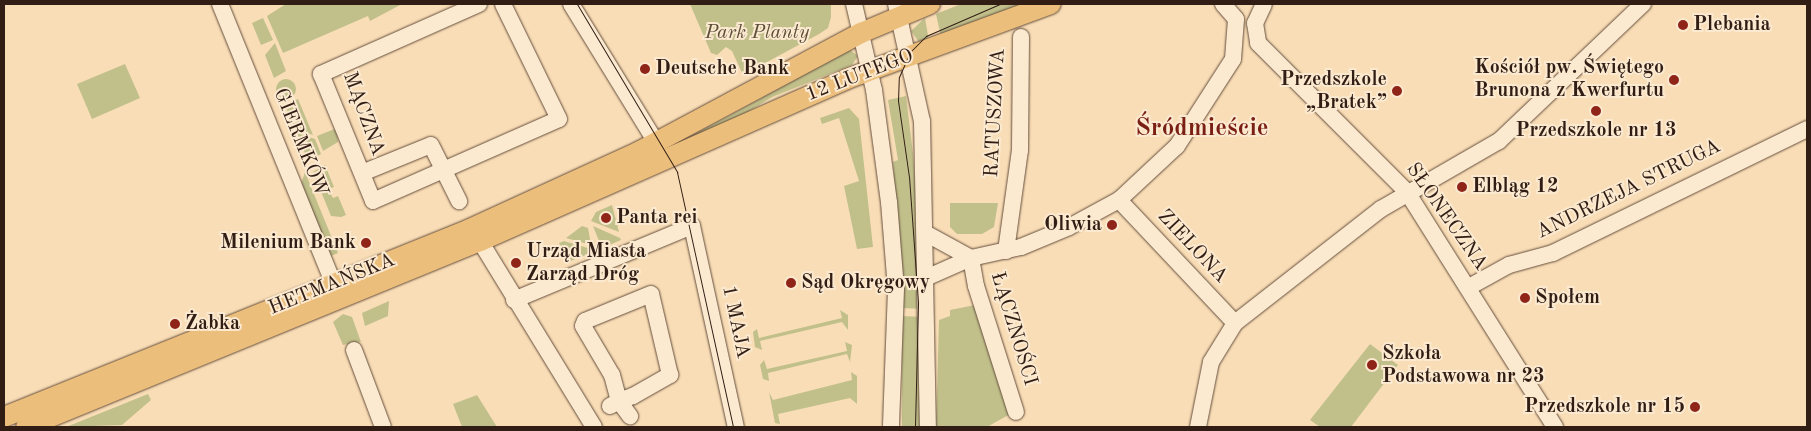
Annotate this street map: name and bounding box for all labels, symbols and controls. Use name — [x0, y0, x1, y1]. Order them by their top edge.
place label: Plebania — [1693, 13, 1771, 37]
marker: Plebania — [1677, 19, 1689, 31]
park label: Park Planty — [705, 21, 809, 45]
street label: 12 LUTEGO — [803, 45, 917, 107]
street label: RATUSZOWA — [981, 48, 1011, 178]
place label: Kościół pw. Świętego Brunona z Kwerfurtu — [1474, 56, 1664, 103]
place label: Deutsche Bank — [655, 57, 789, 81]
marker: Deutsche Bank — [639, 63, 651, 75]
place label: Przedszkole „Bratek” — [1280, 68, 1387, 115]
street label: MĄCZNA — [337, 69, 389, 159]
marker: Kościół pw. Świętego Brunona z Kwerfurtu — [1668, 74, 1680, 86]
street label: GIERMKÓW — [267, 85, 333, 201]
marker: Przedszkole „Bratek” — [1391, 85, 1403, 97]
marker: Przedszkole nr 13 — [1590, 105, 1602, 117]
district label: Śródmieście — [1135, 114, 1269, 144]
place label: Przedszkole nr 13 — [1516, 119, 1676, 143]
street label: ANDRZEJA STRUGA — [1533, 135, 1725, 245]
street label: SŁONECZNA — [1400, 159, 1492, 275]
place label: Elbląg 12 — [1472, 175, 1559, 199]
marker: Elbląg 12 — [1456, 181, 1468, 193]
street label: ZIELONA — [1152, 205, 1232, 289]
place label: Panta rei — [616, 206, 698, 230]
marker: Panta rei — [600, 212, 612, 224]
place label: Oliwia — [1044, 213, 1102, 237]
marker: Oliwia — [1106, 219, 1118, 231]
place label: Milenium Bank — [220, 231, 356, 255]
marker: Milenium Bank — [360, 237, 372, 249]
place label: Urząd Miasta Zarząd Dróg — [526, 240, 646, 287]
street label: HETMAŃSKA — [265, 249, 399, 321]
marker: Urząd Miasta Zarząd Dróg — [510, 257, 522, 269]
street label: ŁĄCZNOŚCI — [984, 269, 1042, 389]
place label: Sąd Okręgowy — [801, 271, 930, 295]
marker: Sąd Okręgowy — [785, 277, 797, 289]
street label: 1 MAJA — [716, 283, 754, 361]
place label: Społem — [1535, 286, 1600, 310]
marker: Społem — [1519, 292, 1531, 304]
place label: Żabka — [185, 312, 240, 336]
marker: Żabka — [169, 318, 181, 330]
place label: Szkoła Podstawowa nr 23 — [1382, 342, 1545, 389]
marker: Szkoła Podstawowa nr 23 — [1366, 359, 1378, 371]
place label: Przedszkole nr 15 — [1524, 395, 1685, 419]
marker: Przedszkole nr 15 — [1689, 401, 1701, 413]

